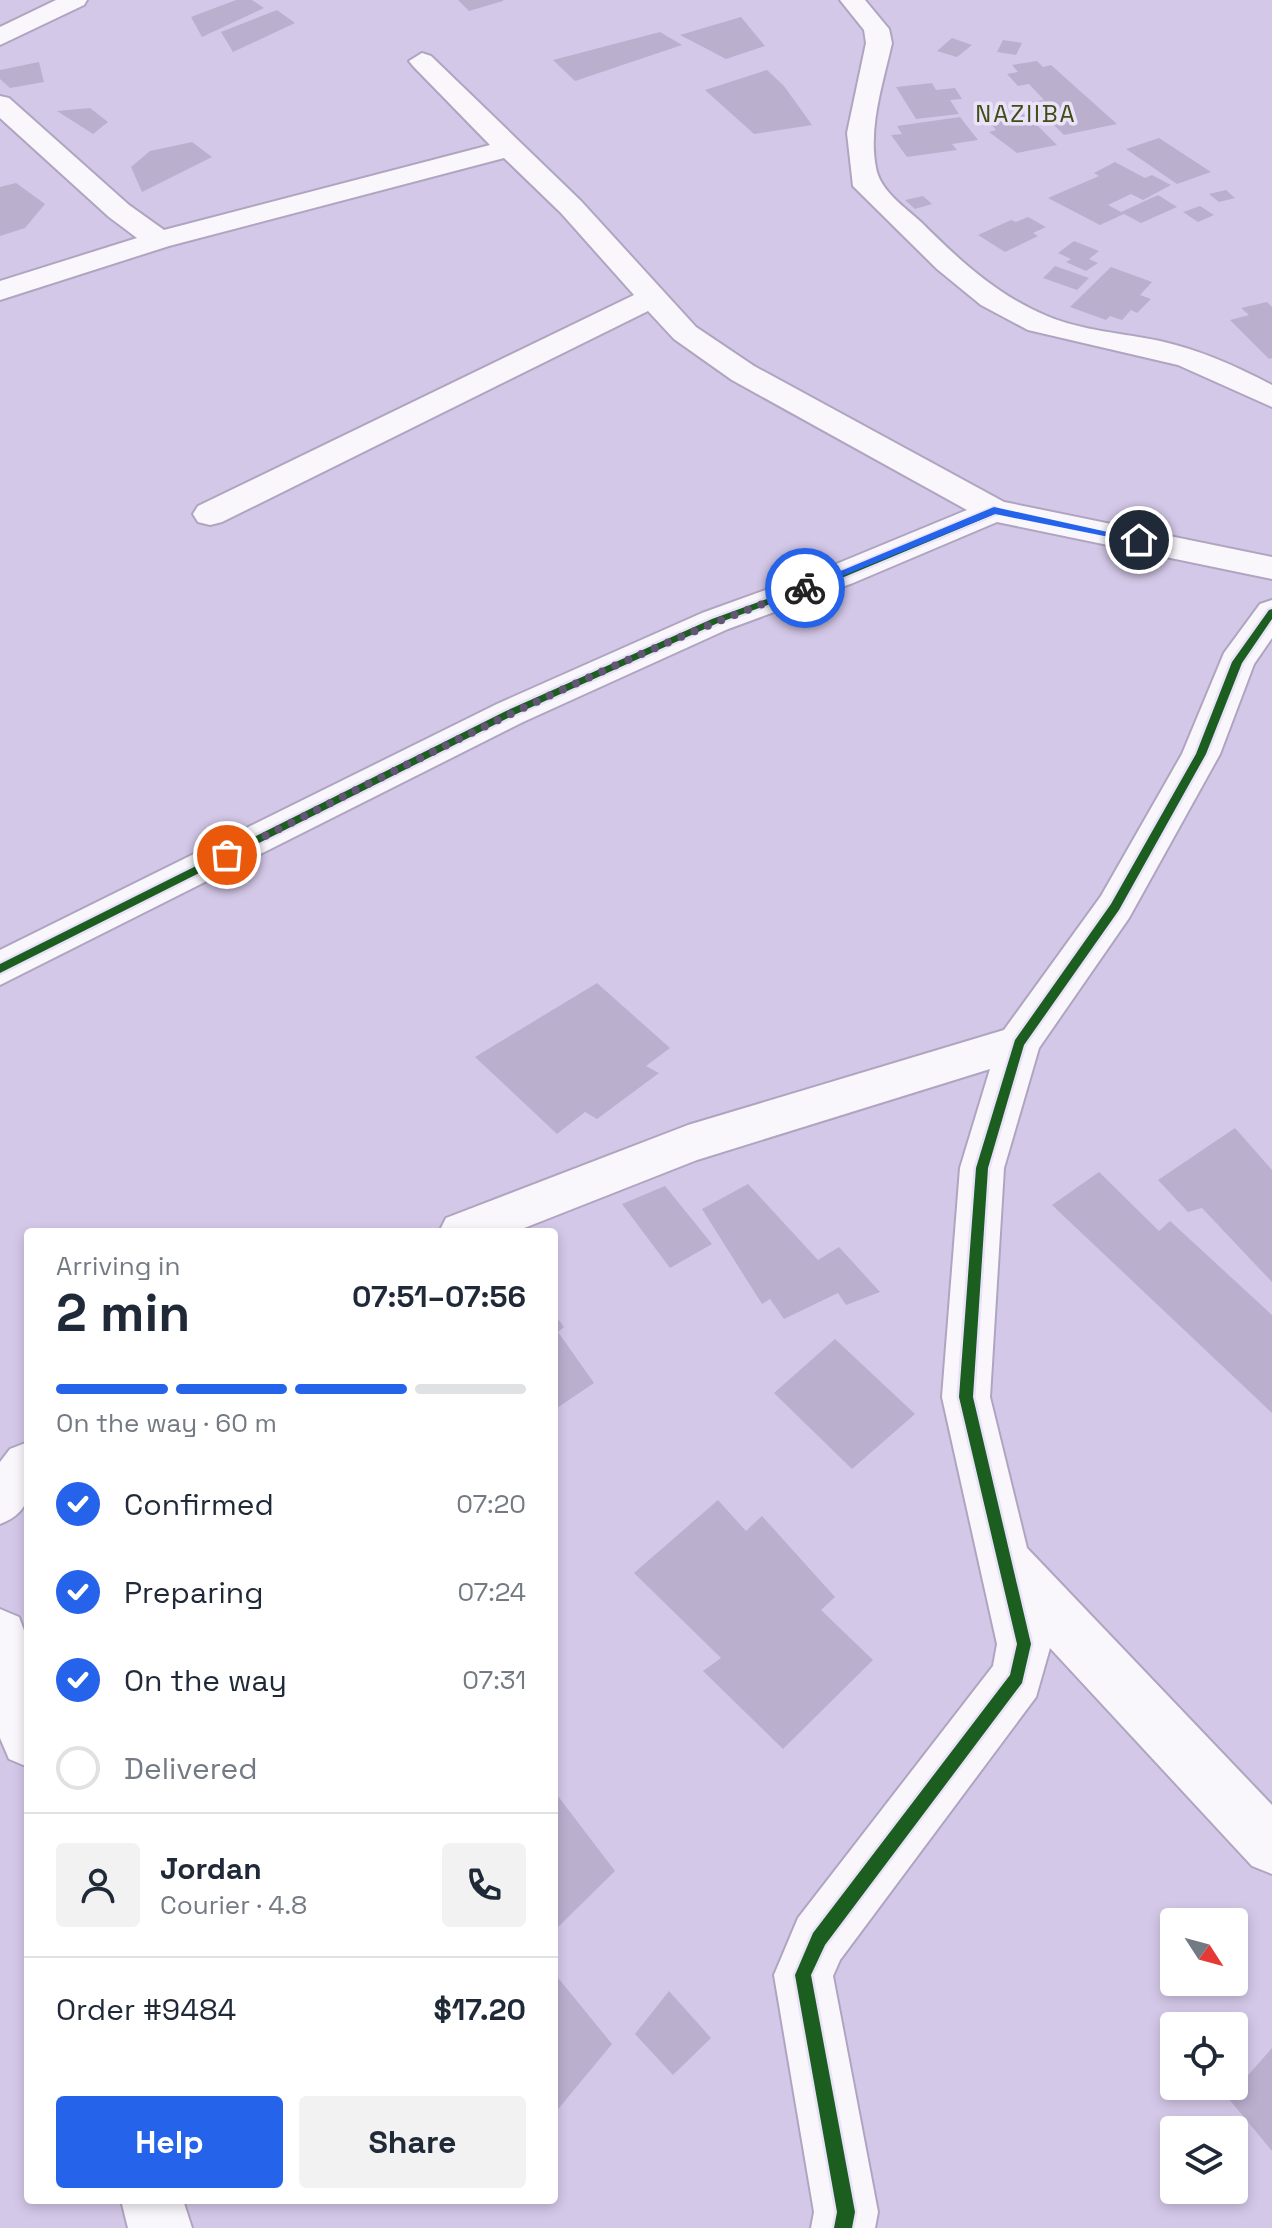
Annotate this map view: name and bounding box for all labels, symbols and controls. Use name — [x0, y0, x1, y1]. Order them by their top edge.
district label: NAZIIBA — [975, 98, 1077, 129]
pin — [1105, 506, 1173, 574]
icon: home — [1117, 518, 1161, 562]
courier — [765, 548, 845, 628]
icon: bike — [783, 566, 827, 610]
pin — [193, 821, 261, 889]
icon: bag — [205, 833, 249, 877]
text: Arriving in — [56, 1249, 180, 1283]
text: 07:51–07:56 — [352, 1277, 526, 1316]
text: 2 min — [56, 1280, 190, 1346]
text: On the way · 60 m — [56, 1406, 277, 1440]
icon: check — [56, 1482, 100, 1526]
text: Confirmed — [124, 1485, 274, 1524]
text: 07:20 — [456, 1487, 526, 1521]
icon: check — [56, 1570, 100, 1614]
text: Preparing — [124, 1573, 263, 1612]
text: 07:24 — [457, 1575, 526, 1609]
icon: check — [56, 1658, 100, 1702]
text: On the way — [124, 1661, 287, 1700]
text: 07:31 — [462, 1663, 526, 1697]
text: Delivered — [124, 1749, 258, 1788]
button: person — [56, 1843, 140, 1927]
button: phone — [442, 1843, 526, 1927]
text: Jordan — [160, 1849, 262, 1888]
text: Courier · 4.8 — [160, 1888, 307, 1922]
north arrow — [1160, 1908, 1248, 1996]
map controls — [1160, 1908, 1248, 2204]
text: Order #9484 — [56, 1990, 236, 2029]
text: $17.20 — [433, 1990, 526, 2029]
button: locate — [1160, 2012, 1248, 2100]
button: Help — [56, 2096, 283, 2188]
button: Share — [299, 2096, 526, 2188]
button: layers — [1160, 2116, 1248, 2204]

